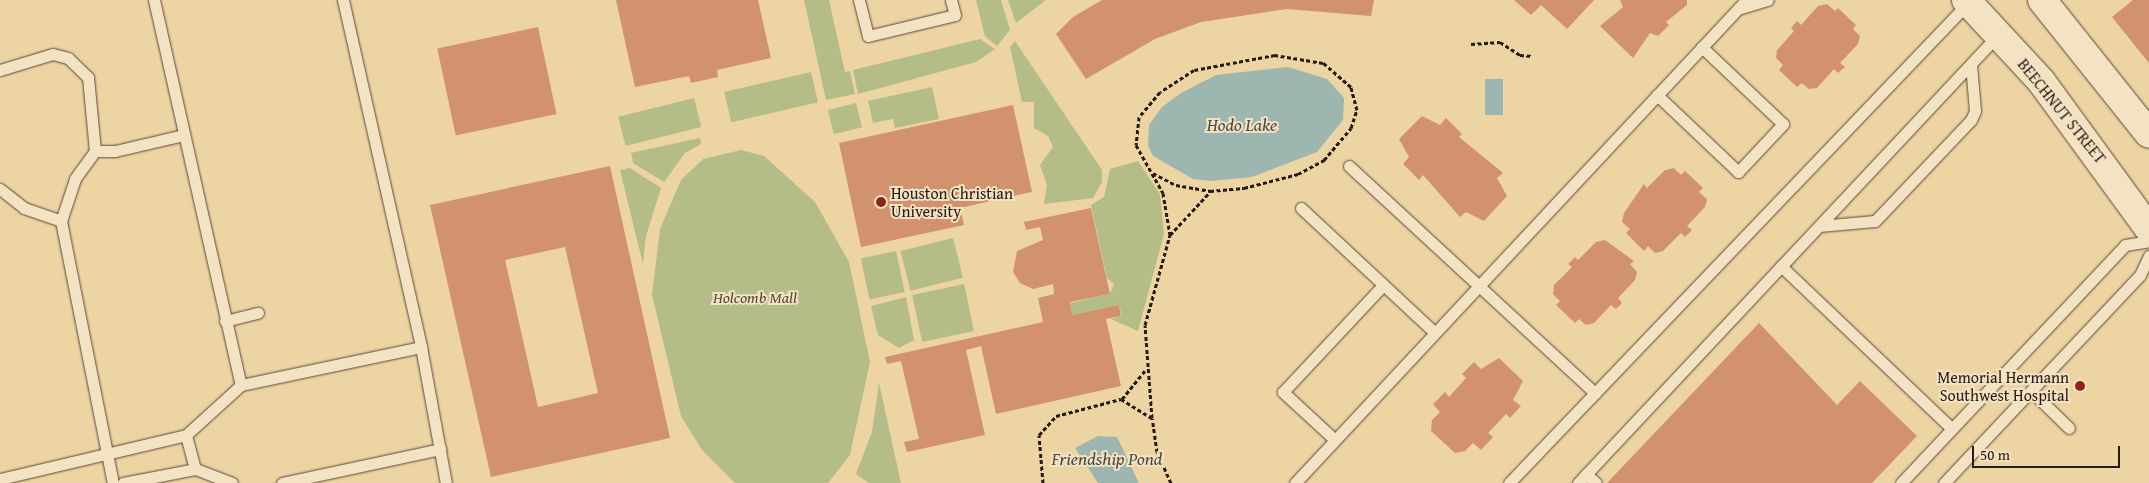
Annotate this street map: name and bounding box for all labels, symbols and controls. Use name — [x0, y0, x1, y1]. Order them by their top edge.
street label: BEECHNUT STREET — [2014, 55, 2110, 167]
water label: Hodo Lake — [1207, 114, 1277, 136]
place label: Houston Christian University — [891, 183, 1013, 221]
marker: Houston Christian University — [875, 196, 887, 208]
park label: Holcomb Mall — [713, 287, 797, 307]
place label: Memorial Hermann Southwest Hospital — [1937, 367, 2069, 405]
marker: Memorial Hermann Southwest Hospital — [2073, 379, 2087, 393]
scale bar — [1974, 436, 2122, 468]
text: 50 m — [1980, 444, 2010, 465]
water label: Friendship Pond — [1051, 448, 1163, 470]

